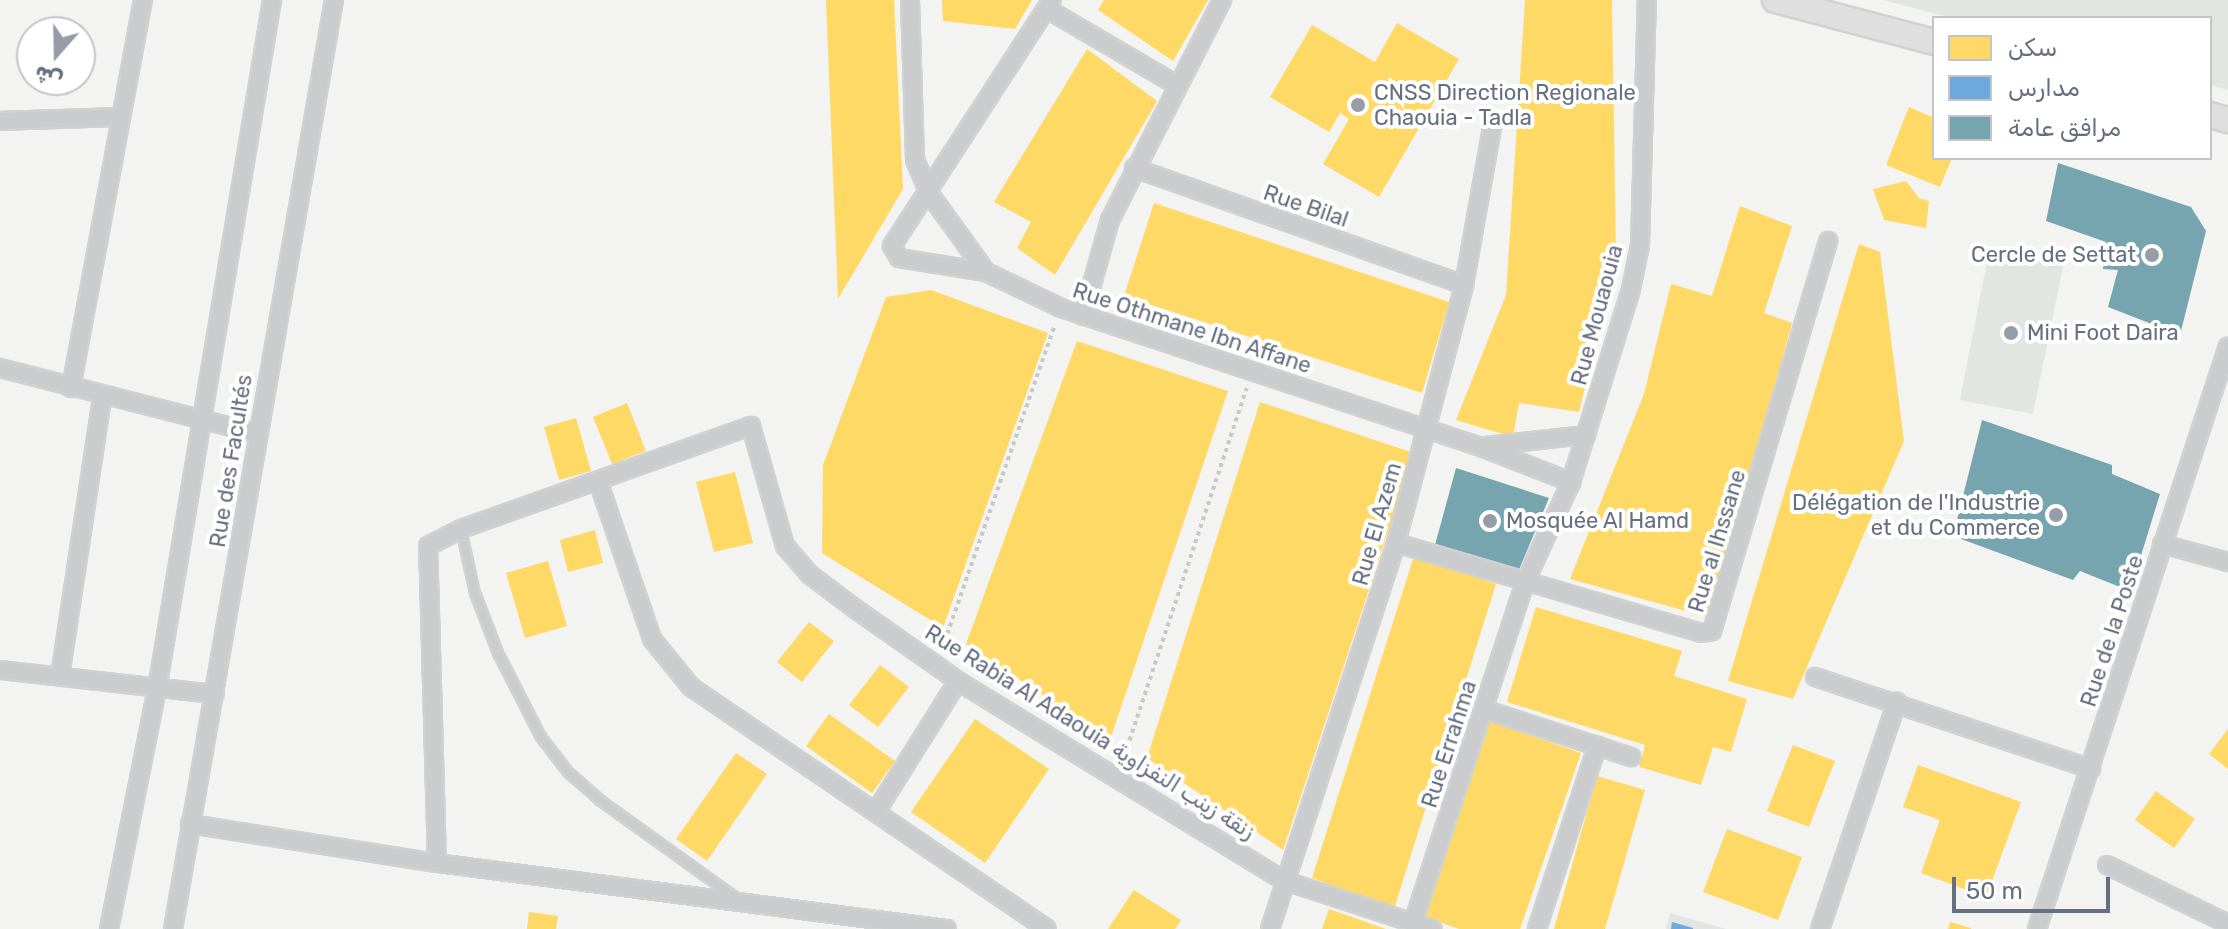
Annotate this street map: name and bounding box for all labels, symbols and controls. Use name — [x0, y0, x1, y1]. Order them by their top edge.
north arrow — [16, 16, 96, 96]
legend — [1932, 16, 2212, 160]
text: سكن — [2008, 34, 2057, 62]
text: ش — [31, 60, 66, 95]
text: مدارس — [2008, 74, 2080, 102]
place label: CNSS Direction Regionale Chaouia - Tadla — [1374, 79, 1636, 130]
marker: CNSS Direction Regionale Chaouia - Tadla — [1349, 96, 1367, 114]
text: مرافق عامة — [2008, 114, 2121, 142]
street label: Rue Bilal — [1260, 179, 1352, 233]
street label: Rue Mouaouia — [1566, 242, 1628, 388]
place label: Cercle de Settat — [1971, 242, 2136, 268]
marker: Cercle de Settat — [2143, 246, 2161, 264]
street label: Rue Othmane Ibn Affane — [1069, 277, 1315, 379]
place label: Mini Foot Daira — [2027, 320, 2179, 346]
marker: Mini Foot Daira — [2002, 324, 2020, 342]
street label: Rue des Facultés — [204, 373, 258, 549]
street label: Rue El Azem — [1347, 459, 1407, 589]
street label: Rue al Ihssane — [1683, 466, 1751, 616]
place label: Délégation de l'Industrie et du Commerce — [1792, 489, 2040, 540]
marker: Délégation de l'Industrie et du Commerce — [2047, 506, 2065, 524]
place label: Mosquée Al Hamd — [1506, 508, 1690, 534]
marker: Mosquée Al Hamd — [1481, 512, 1499, 530]
street label: Rue de la Poste — [2075, 552, 2149, 710]
street label: Rue Rabia Al Adaouia زنقة زينب النفزاوية — [920, 619, 1260, 845]
street label: Rue Errahma — [1416, 677, 1482, 811]
scale bar — [1956, 861, 2114, 911]
text: 50 m — [1966, 877, 2023, 905]

